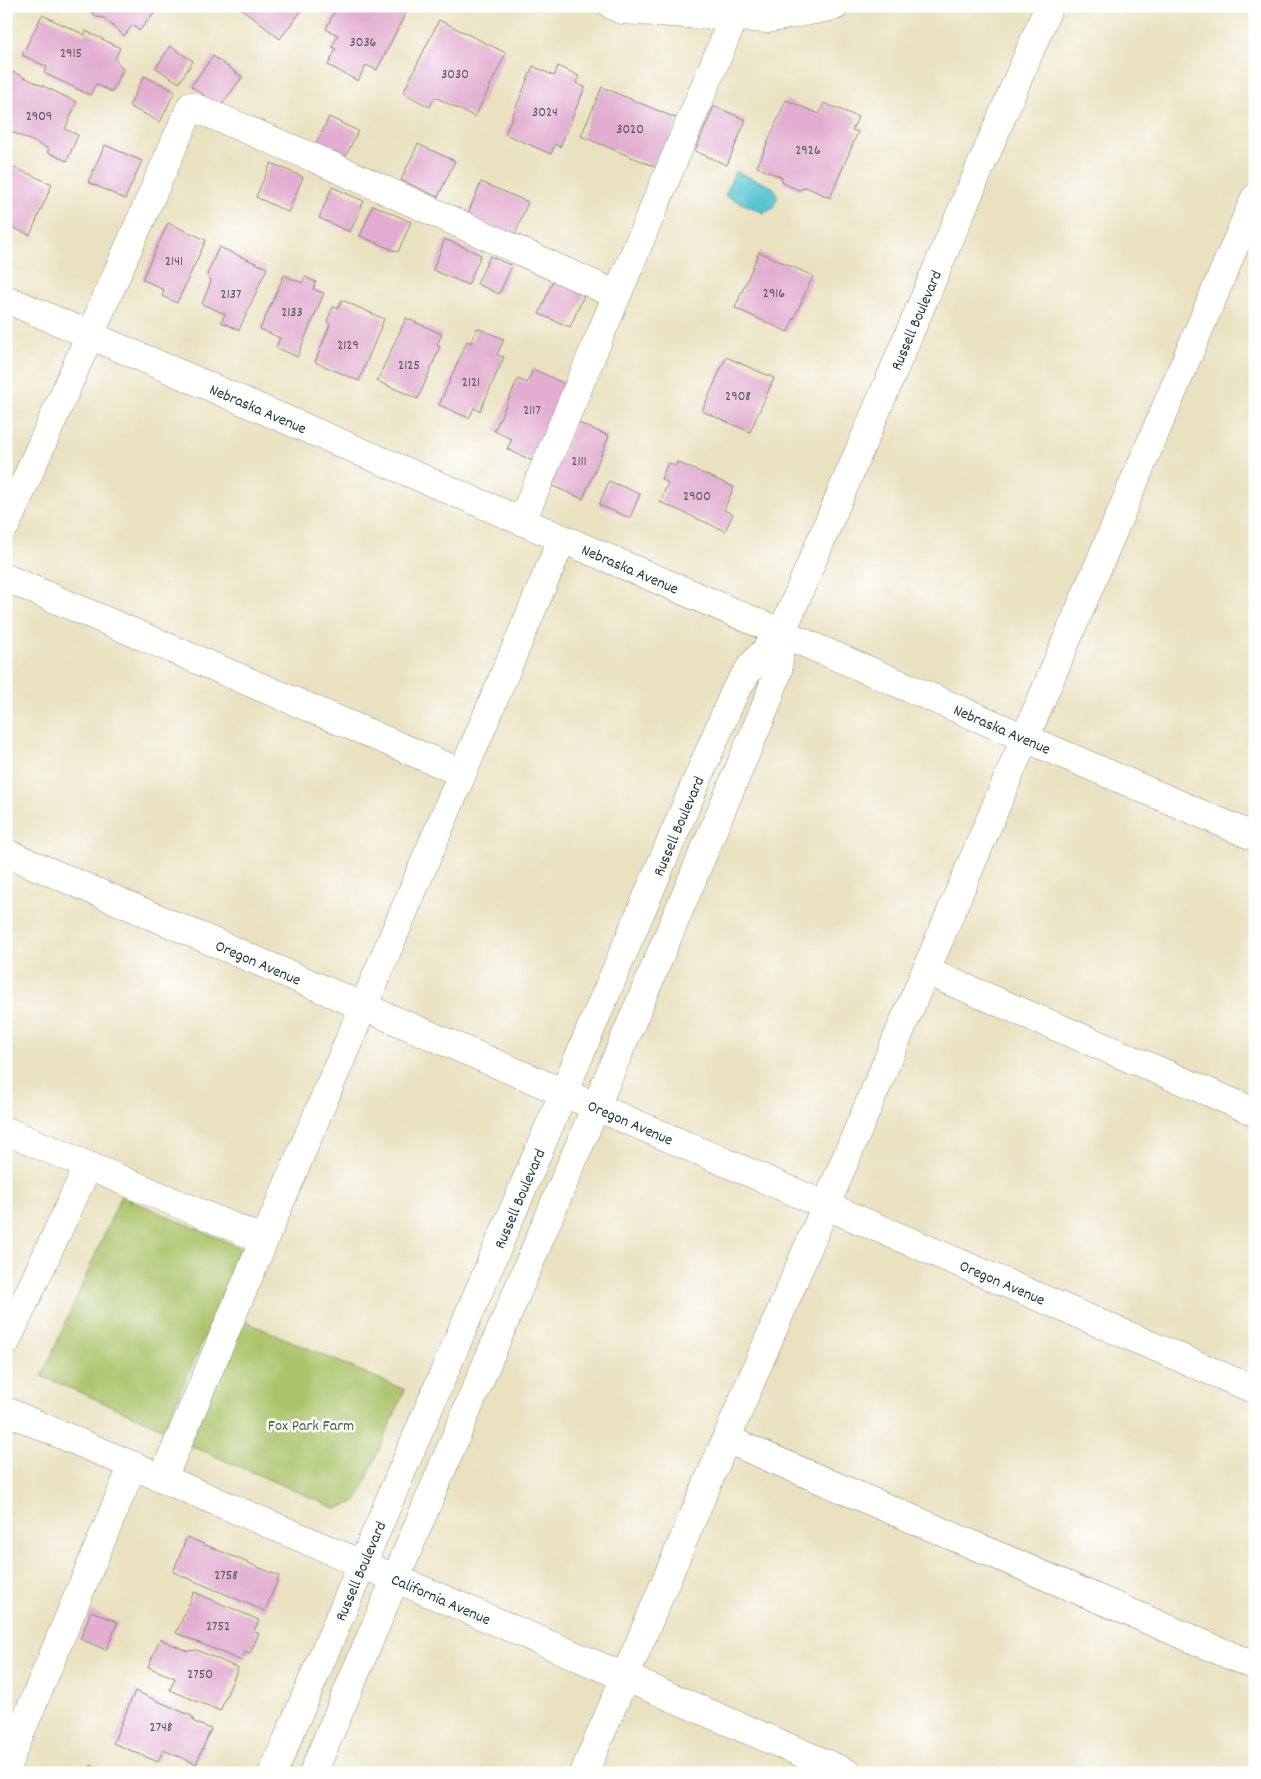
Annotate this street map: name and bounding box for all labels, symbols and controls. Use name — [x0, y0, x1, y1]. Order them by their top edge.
house number: 3036 — [350, 33, 377, 53]
house number: 2915 — [60, 44, 82, 64]
house number: 3030 — [441, 65, 469, 85]
house number: 3024 — [532, 103, 558, 123]
house number: 2909 — [26, 107, 52, 127]
house number: 3020 — [616, 120, 644, 140]
house number: 2926 — [795, 141, 821, 161]
house number: 2141 — [165, 252, 183, 272]
street label: Russell Boulevard — [886, 267, 949, 374]
house number: 2916 — [763, 284, 785, 304]
house number: 2137 — [221, 285, 241, 305]
house number: 2133 — [281, 303, 303, 323]
house number: 2129 — [337, 336, 359, 356]
house number: 2125 — [398, 356, 420, 376]
house number: 2121 — [462, 373, 480, 393]
street label: Nebraska Avenue — [205, 379, 310, 441]
house number: 2908 — [725, 387, 751, 407]
house number: 2117 — [523, 401, 541, 421]
house number: 2111 — [571, 452, 587, 472]
house number: 2900 — [683, 487, 711, 507]
street label: Nebraska Avenue — [577, 539, 682, 601]
street label: Nebraska Avenue — [949, 699, 1054, 762]
street label: Russell Boulevard — [648, 773, 711, 880]
street label: Oregon Avenue — [211, 935, 304, 993]
street label: Oregon Avenue — [583, 1095, 676, 1152]
street label: Russell Boulevard — [489, 1146, 552, 1253]
street label: Oregon Avenue — [955, 1255, 1048, 1312]
park label: Fox Park Farm — [268, 1415, 354, 1438]
street label: Russell Boulevard — [330, 1518, 393, 1625]
house number: 2758 — [214, 1566, 238, 1586]
street label: California Avenue — [387, 1569, 494, 1632]
house number: 2752 — [206, 1617, 230, 1637]
house number: 2750 — [187, 1665, 213, 1685]
house number: 2748 — [150, 1718, 173, 1738]

